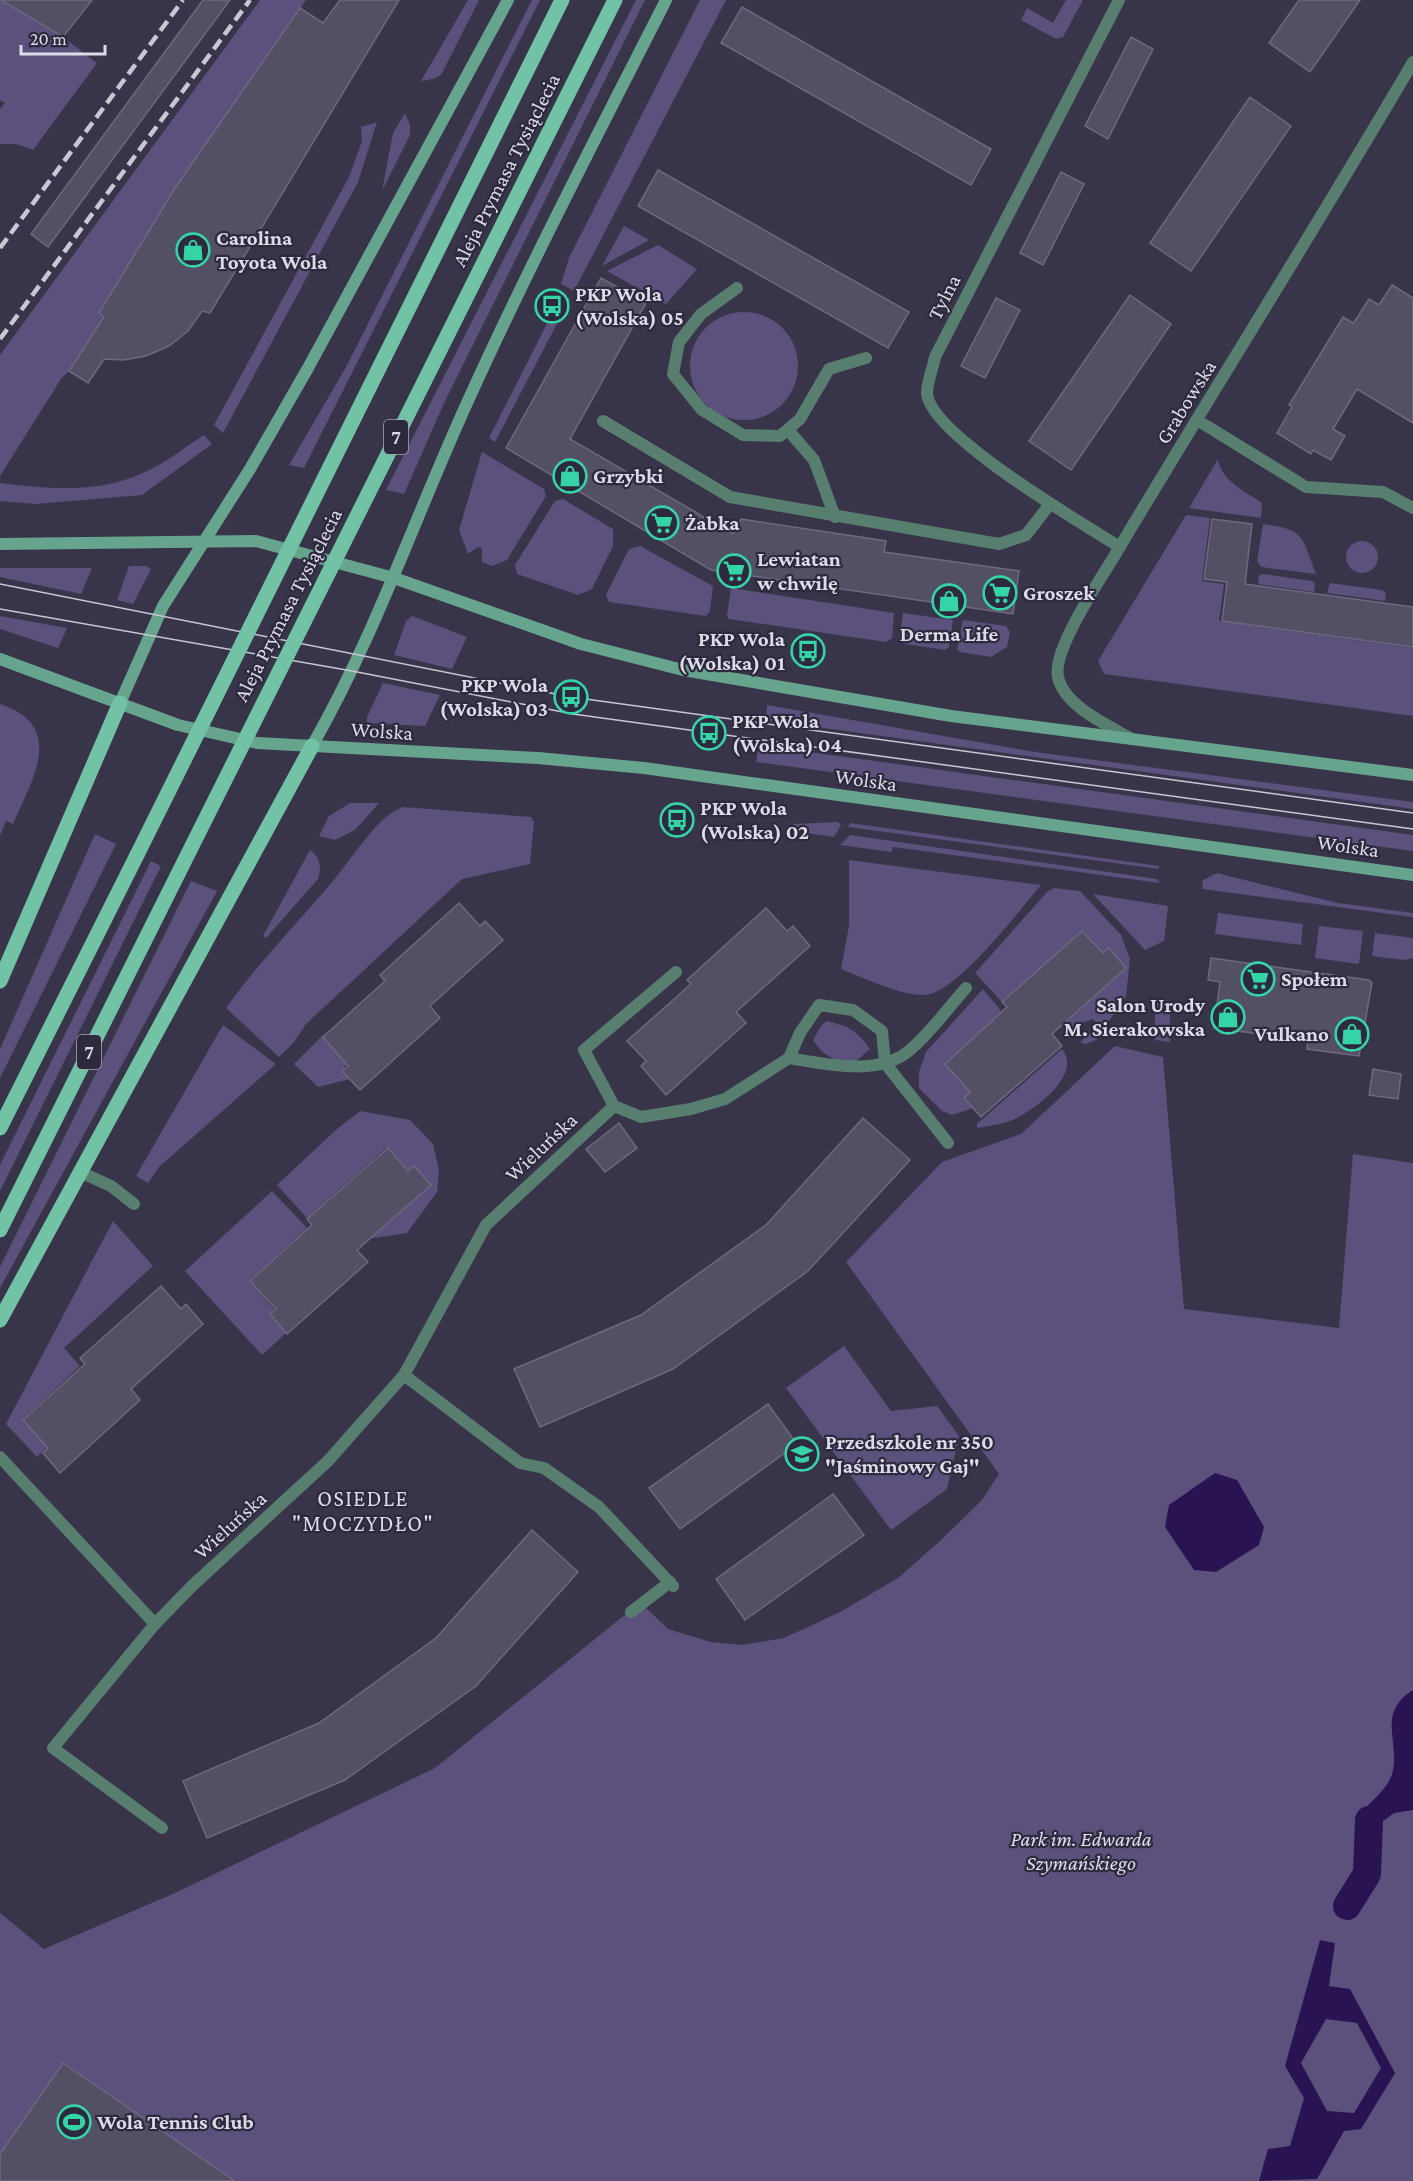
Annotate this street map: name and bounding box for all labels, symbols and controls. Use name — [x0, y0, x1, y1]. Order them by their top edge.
scale bar — [21, 18, 105, 56]
text: 20 m — [30, 29, 67, 49]
street label: Aleja Prymasa Tysiąclecia — [447, 69, 565, 271]
place label: Carolina Toyota Wola — [216, 226, 328, 274]
shop icon: Carolina Toyota Wola — [175, 232, 211, 268]
street label: Tylna — [922, 270, 966, 324]
place label: PKP Wola (Wolska) 05 — [575, 282, 684, 330]
bus stop icon: PKP Wola (Wolska) 05 — [534, 288, 570, 324]
street label: Grabowska — [1151, 355, 1221, 448]
road number: 7 — [384, 420, 408, 454]
shop icon: Grzybki — [552, 458, 588, 494]
place label: Grzybki — [593, 464, 663, 488]
street label: Aleja Prymasa Tysiąclecia — [229, 504, 347, 706]
supermarket icon: Żabka — [644, 505, 680, 541]
place label: Żabka — [685, 511, 740, 535]
place label: Lewiatan w chwilę — [756, 547, 841, 595]
supermarket icon: Lewiatan w chwilę — [716, 553, 752, 589]
supermarket icon: Groszek — [982, 575, 1018, 611]
place label: Groszek — [1023, 581, 1095, 605]
shop icon: Derma Life — [931, 583, 967, 619]
place label: Derma Life — [900, 622, 998, 646]
place label: PKP Wola (Wolska) 01 — [679, 627, 786, 675]
bus stop icon: PKP Wola (Wolska) 01 — [790, 633, 826, 669]
place label: PKP Wola (Wolska) 03 — [439, 673, 549, 721]
bus stop icon: PKP Wola (Wolska) 03 — [553, 679, 589, 715]
place label: PKP Wola (Wolska) 04 — [732, 709, 842, 757]
bus stop icon: PKP Wola (Wolska) 04 — [691, 715, 727, 751]
street label: Wolska — [350, 717, 414, 745]
street label: Wolska — [834, 764, 899, 796]
place label: PKP Wola (Wolska) 02 — [700, 796, 809, 844]
bus stop icon: PKP Wola (Wolska) 02 — [659, 802, 695, 838]
street label: Wolska — [1316, 830, 1381, 862]
supermarket icon: Społem — [1240, 961, 1276, 997]
place label: Społem — [1281, 967, 1348, 991]
place label: Salon Urody M. Sierakowska — [1064, 993, 1206, 1041]
shop icon: Salon Urody M. Sierakowska — [1210, 999, 1246, 1035]
shop icon: Vulkano — [1334, 1016, 1370, 1052]
place label: Vulkano — [1253, 1022, 1329, 1046]
road number: 7 — [77, 1035, 101, 1069]
street label: Wieluńska — [500, 1108, 582, 1186]
place label: Przedszkole nr 350 "Jaśminowy Gaj" — [825, 1430, 994, 1478]
school or university icon: Przedszkole nr 350 "Jaśminowy Gaj" — [784, 1436, 820, 1472]
street label: Wieluńska — [189, 1486, 271, 1564]
district label: OSIEDLE "MOCZYDŁO" — [292, 1486, 434, 1536]
park label: Park im. Edwarda Szymańskiego — [1010, 1827, 1152, 1875]
sports icon: Wola Tennis Club — [56, 2104, 92, 2140]
place label: Wola Tennis Club — [96, 2110, 254, 2134]

